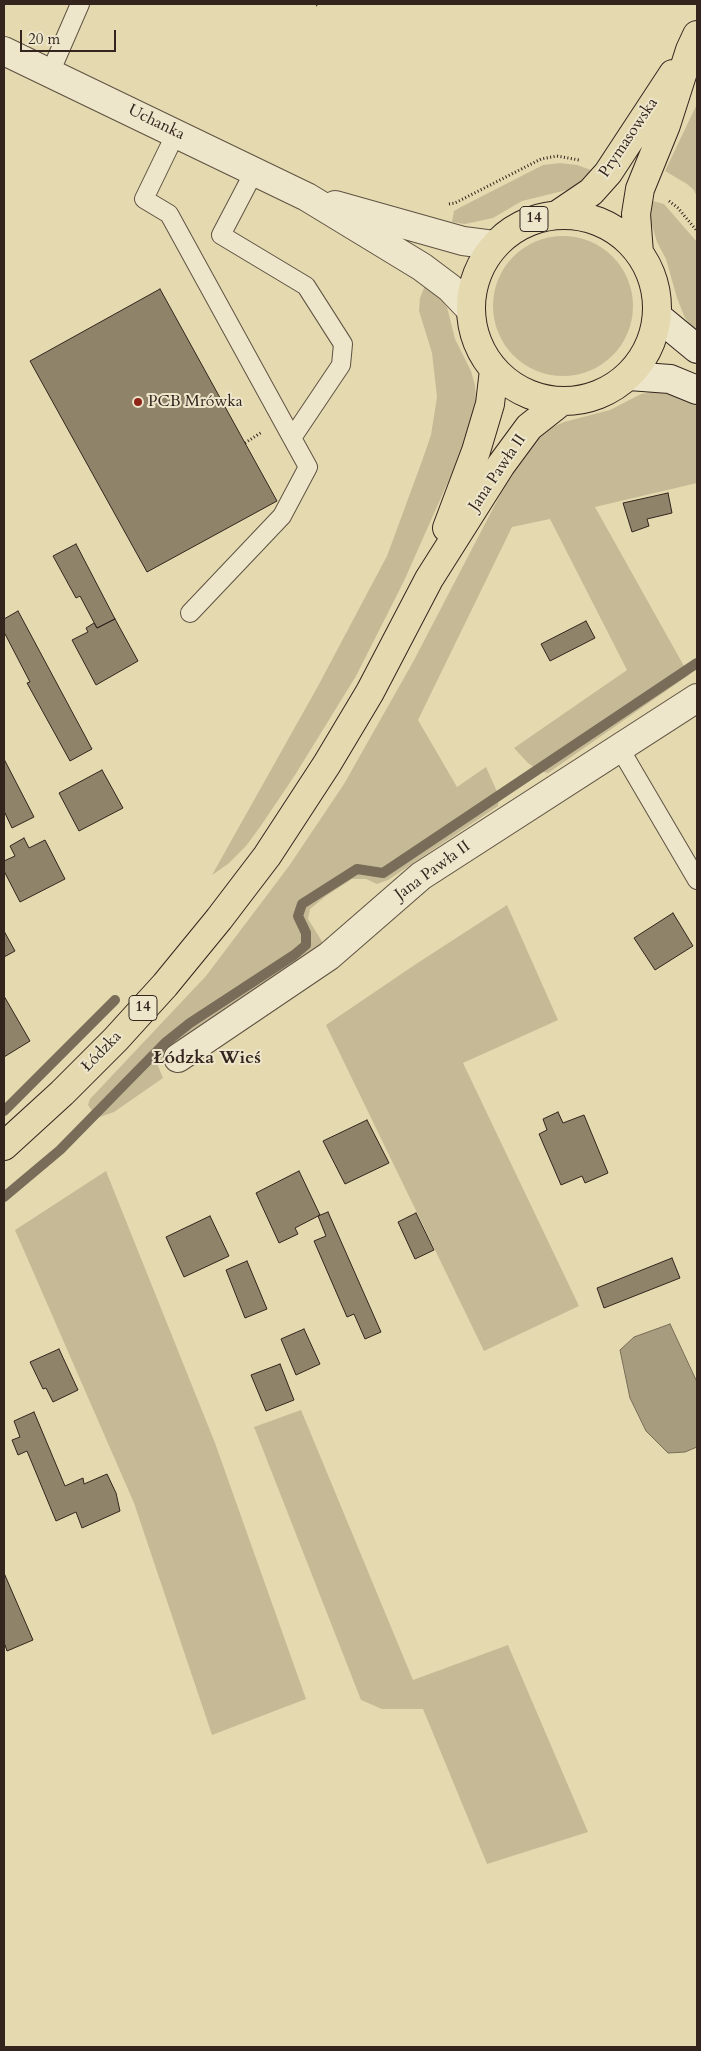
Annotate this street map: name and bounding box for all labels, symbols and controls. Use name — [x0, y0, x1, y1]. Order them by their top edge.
scale bar — [22, 20, 119, 52]
text: 20 m — [28, 29, 60, 49]
street label: Prymasowska — [595, 95, 663, 181]
street label: Uchanka — [125, 101, 187, 145]
road number: 14 — [520, 206, 548, 232]
place label: PCB Mrówka — [148, 392, 243, 412]
marker: PCB Mrówka — [132, 396, 144, 408]
street label: Jana Pawła II — [465, 431, 531, 515]
street label: Jana Pawła II — [392, 837, 474, 905]
road number: 14 — [129, 996, 157, 1020]
street label: Łódzka — [78, 1028, 126, 1076]
district label: Łódzka Wieś — [153, 1048, 261, 1070]

